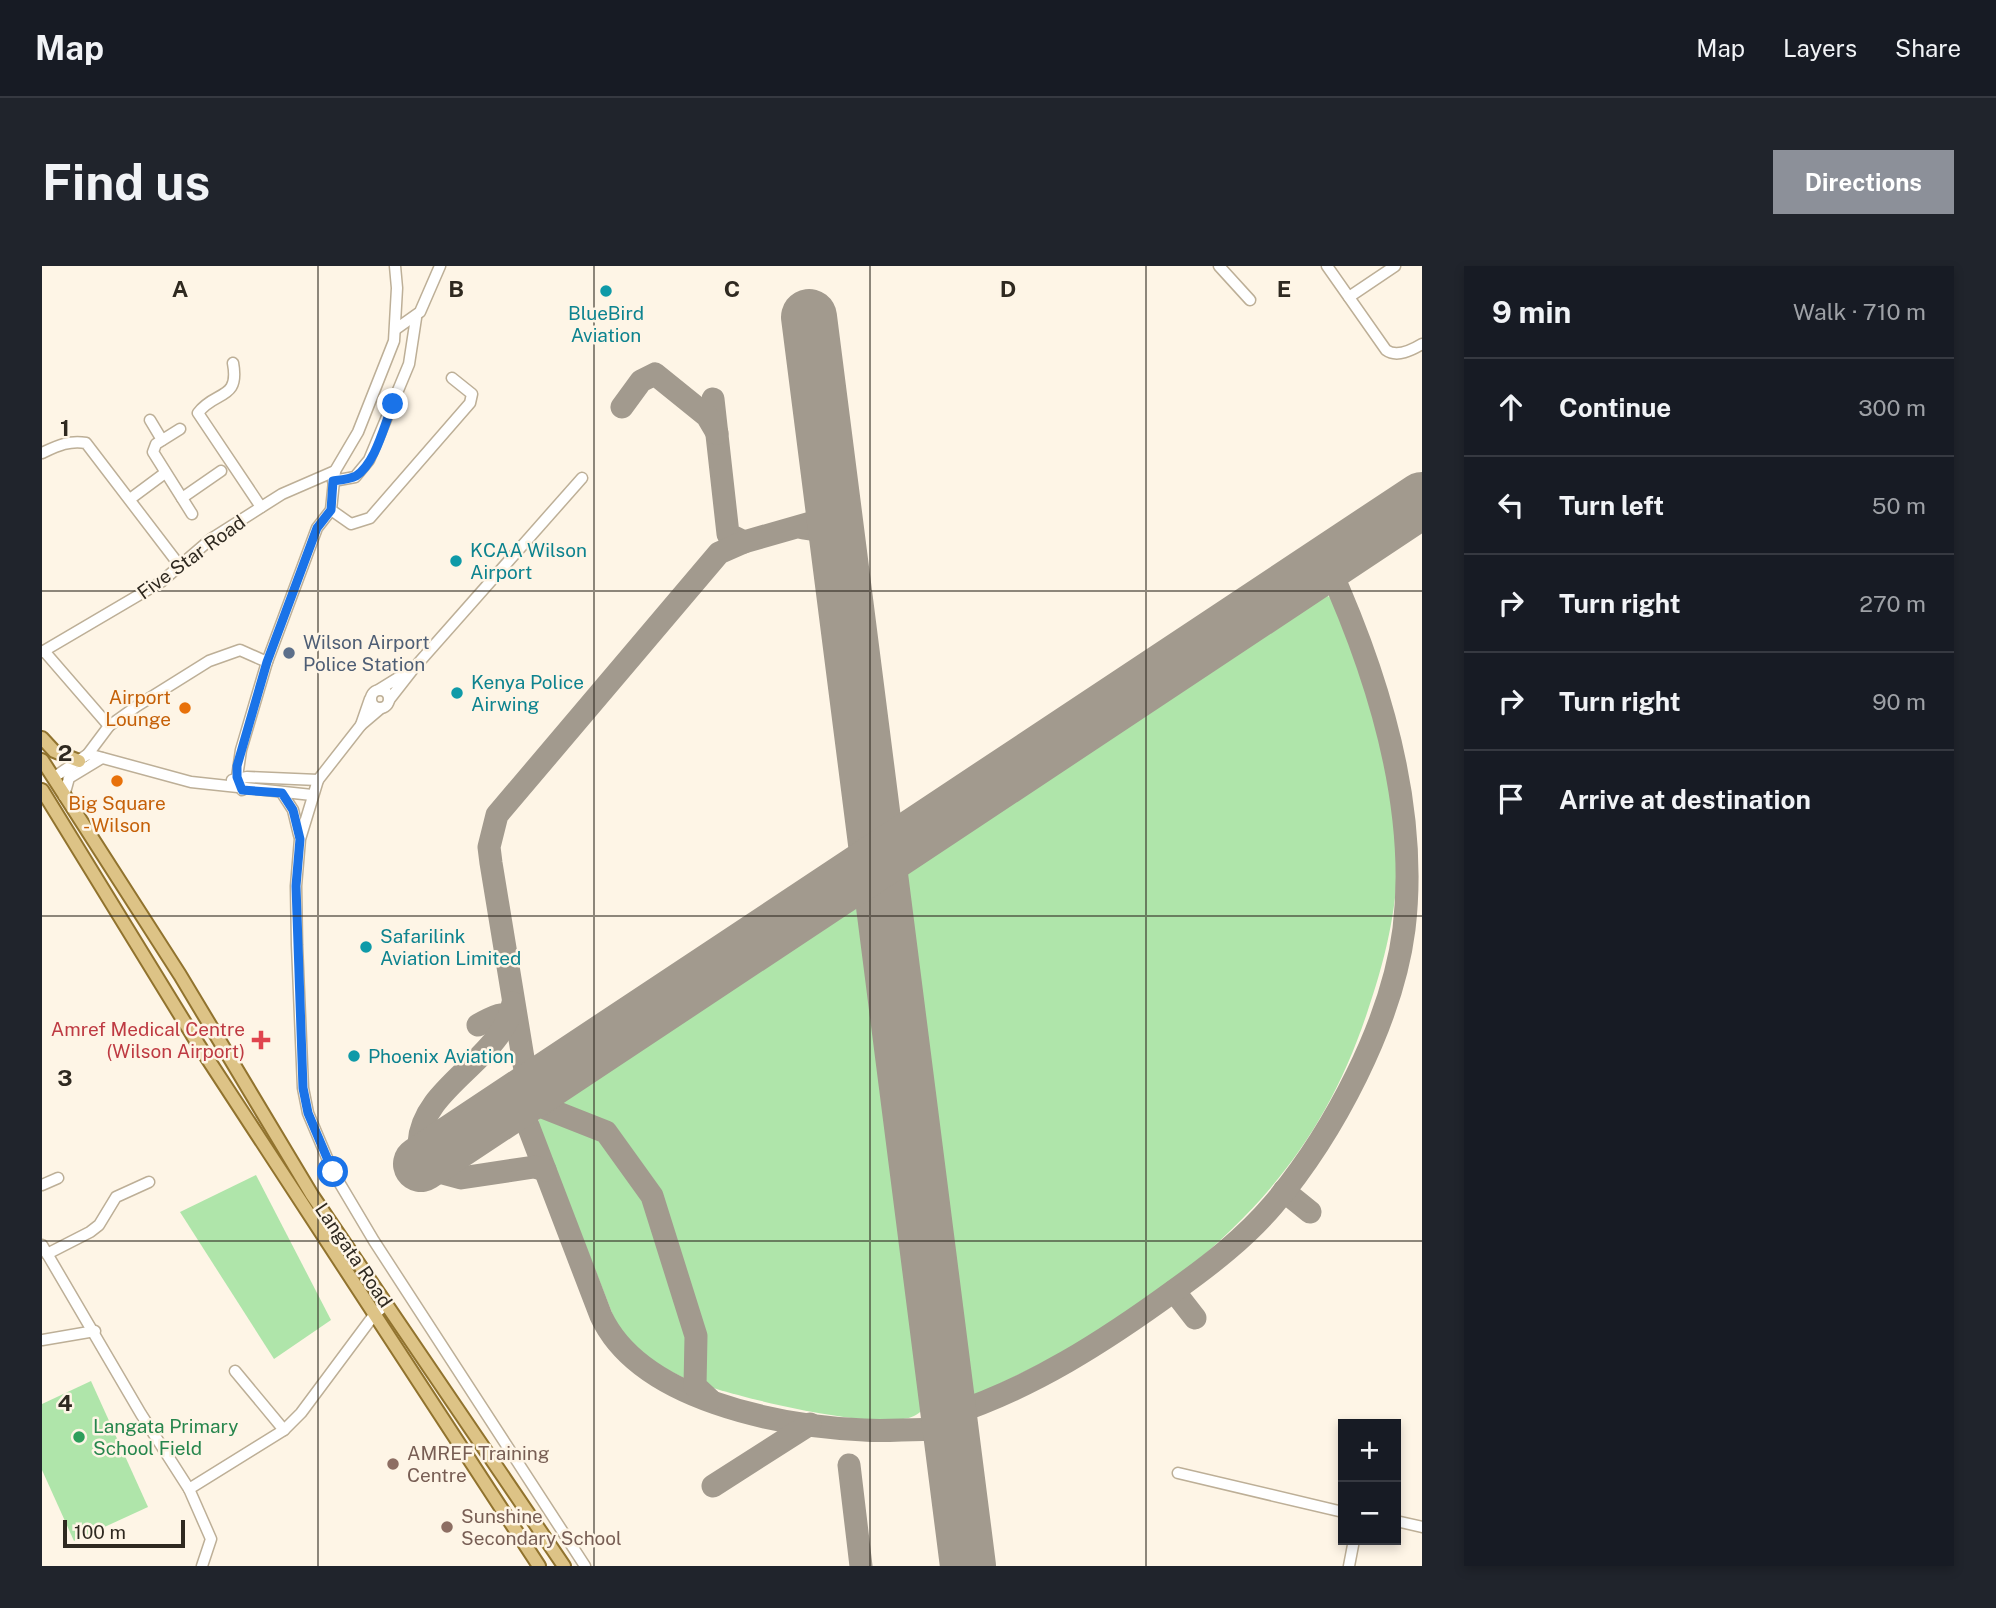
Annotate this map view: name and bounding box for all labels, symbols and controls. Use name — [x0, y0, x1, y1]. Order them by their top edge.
text: Map — [35, 29, 104, 67]
text: Map — [1696, 34, 1745, 62]
text: Layers — [1783, 34, 1857, 62]
text: Share — [1895, 34, 1961, 62]
button: Directions — [1773, 150, 1954, 214]
text: Find us — [42, 153, 210, 211]
text: A — [172, 275, 189, 302]
text: B — [448, 275, 464, 302]
text: C — [724, 275, 740, 302]
text: D — [1000, 275, 1016, 302]
text: E — [1277, 275, 1291, 302]
marker: BlueBird Aviation — [598, 283, 614, 299]
text: 9 min — [1492, 294, 1571, 330]
text: Walk · 710 m — [1793, 298, 1926, 325]
place label: BlueBird Aviation — [568, 302, 644, 346]
route end — [377, 388, 408, 419]
icon: ahead — [1492, 388, 1530, 426]
text: Continue — [1559, 392, 1671, 423]
text: 300 m — [1858, 394, 1926, 421]
text: 1 — [60, 414, 70, 441]
icon: left — [1492, 486, 1530, 524]
text: Turn left — [1559, 490, 1664, 521]
text: 50 m — [1872, 492, 1926, 519]
street label: Five Star Road — [133, 511, 249, 603]
place label: KCAA Wilson Airport — [470, 539, 587, 583]
marker: KCAA Wilson Airport — [448, 553, 464, 569]
icon: right — [1492, 584, 1530, 622]
text: Turn right — [1559, 588, 1681, 619]
text: 270 m — [1859, 590, 1926, 617]
place label: Wilson Airport Police Station — [303, 631, 430, 675]
marker: Wilson Airport Police Station — [281, 645, 297, 661]
place label: Kenya Police Airwing — [471, 671, 584, 715]
icon: right — [1492, 682, 1530, 720]
marker: Kenya Police Airwing — [449, 685, 465, 701]
place label: Airport Lounge — [105, 686, 171, 730]
text: Turn right — [1559, 686, 1681, 717]
text: 90 m — [1872, 688, 1926, 715]
marker: Airport Lounge — [177, 700, 193, 716]
text: 2 — [58, 739, 72, 766]
marker: Big Square - Wilson — [109, 773, 125, 789]
icon: arrive — [1492, 780, 1530, 818]
text: Arrive at destination — [1559, 784, 1811, 815]
place label: Big Square - Wilson — [68, 792, 166, 836]
place label: Safarilink Aviation Limited — [380, 925, 521, 969]
marker: Safarilink Aviation Limited — [358, 939, 374, 955]
place label: Amref Medical Centre (Wilson Airport) — [51, 1018, 245, 1062]
marker: Amref Medical Centre (Wilson Airport) — [251, 1030, 271, 1050]
place label: Phoenix Aviation — [368, 1045, 514, 1067]
marker: Phoenix Aviation — [346, 1048, 362, 1064]
text: 3 — [57, 1064, 73, 1091]
route start — [317, 1156, 348, 1187]
street label: Langata Road — [311, 1199, 397, 1311]
text: 4 — [57, 1389, 73, 1416]
place label: Langata Primary School Field — [93, 1415, 238, 1459]
map controls — [1338, 1419, 1401, 1545]
button: + — [1338, 1419, 1401, 1482]
marker: Langata Primary School Field — [71, 1429, 87, 1445]
place label: AMREF Training Centre — [407, 1442, 550, 1486]
marker: AMREF Training Centre — [385, 1456, 401, 1472]
button: − — [1338, 1482, 1401, 1545]
place label: Sunshine Secondary School — [461, 1505, 622, 1549]
scale bar — [63, 1517, 186, 1549]
marker: Sunshine Secondary School — [439, 1519, 455, 1535]
text: 100 m — [74, 1521, 126, 1543]

